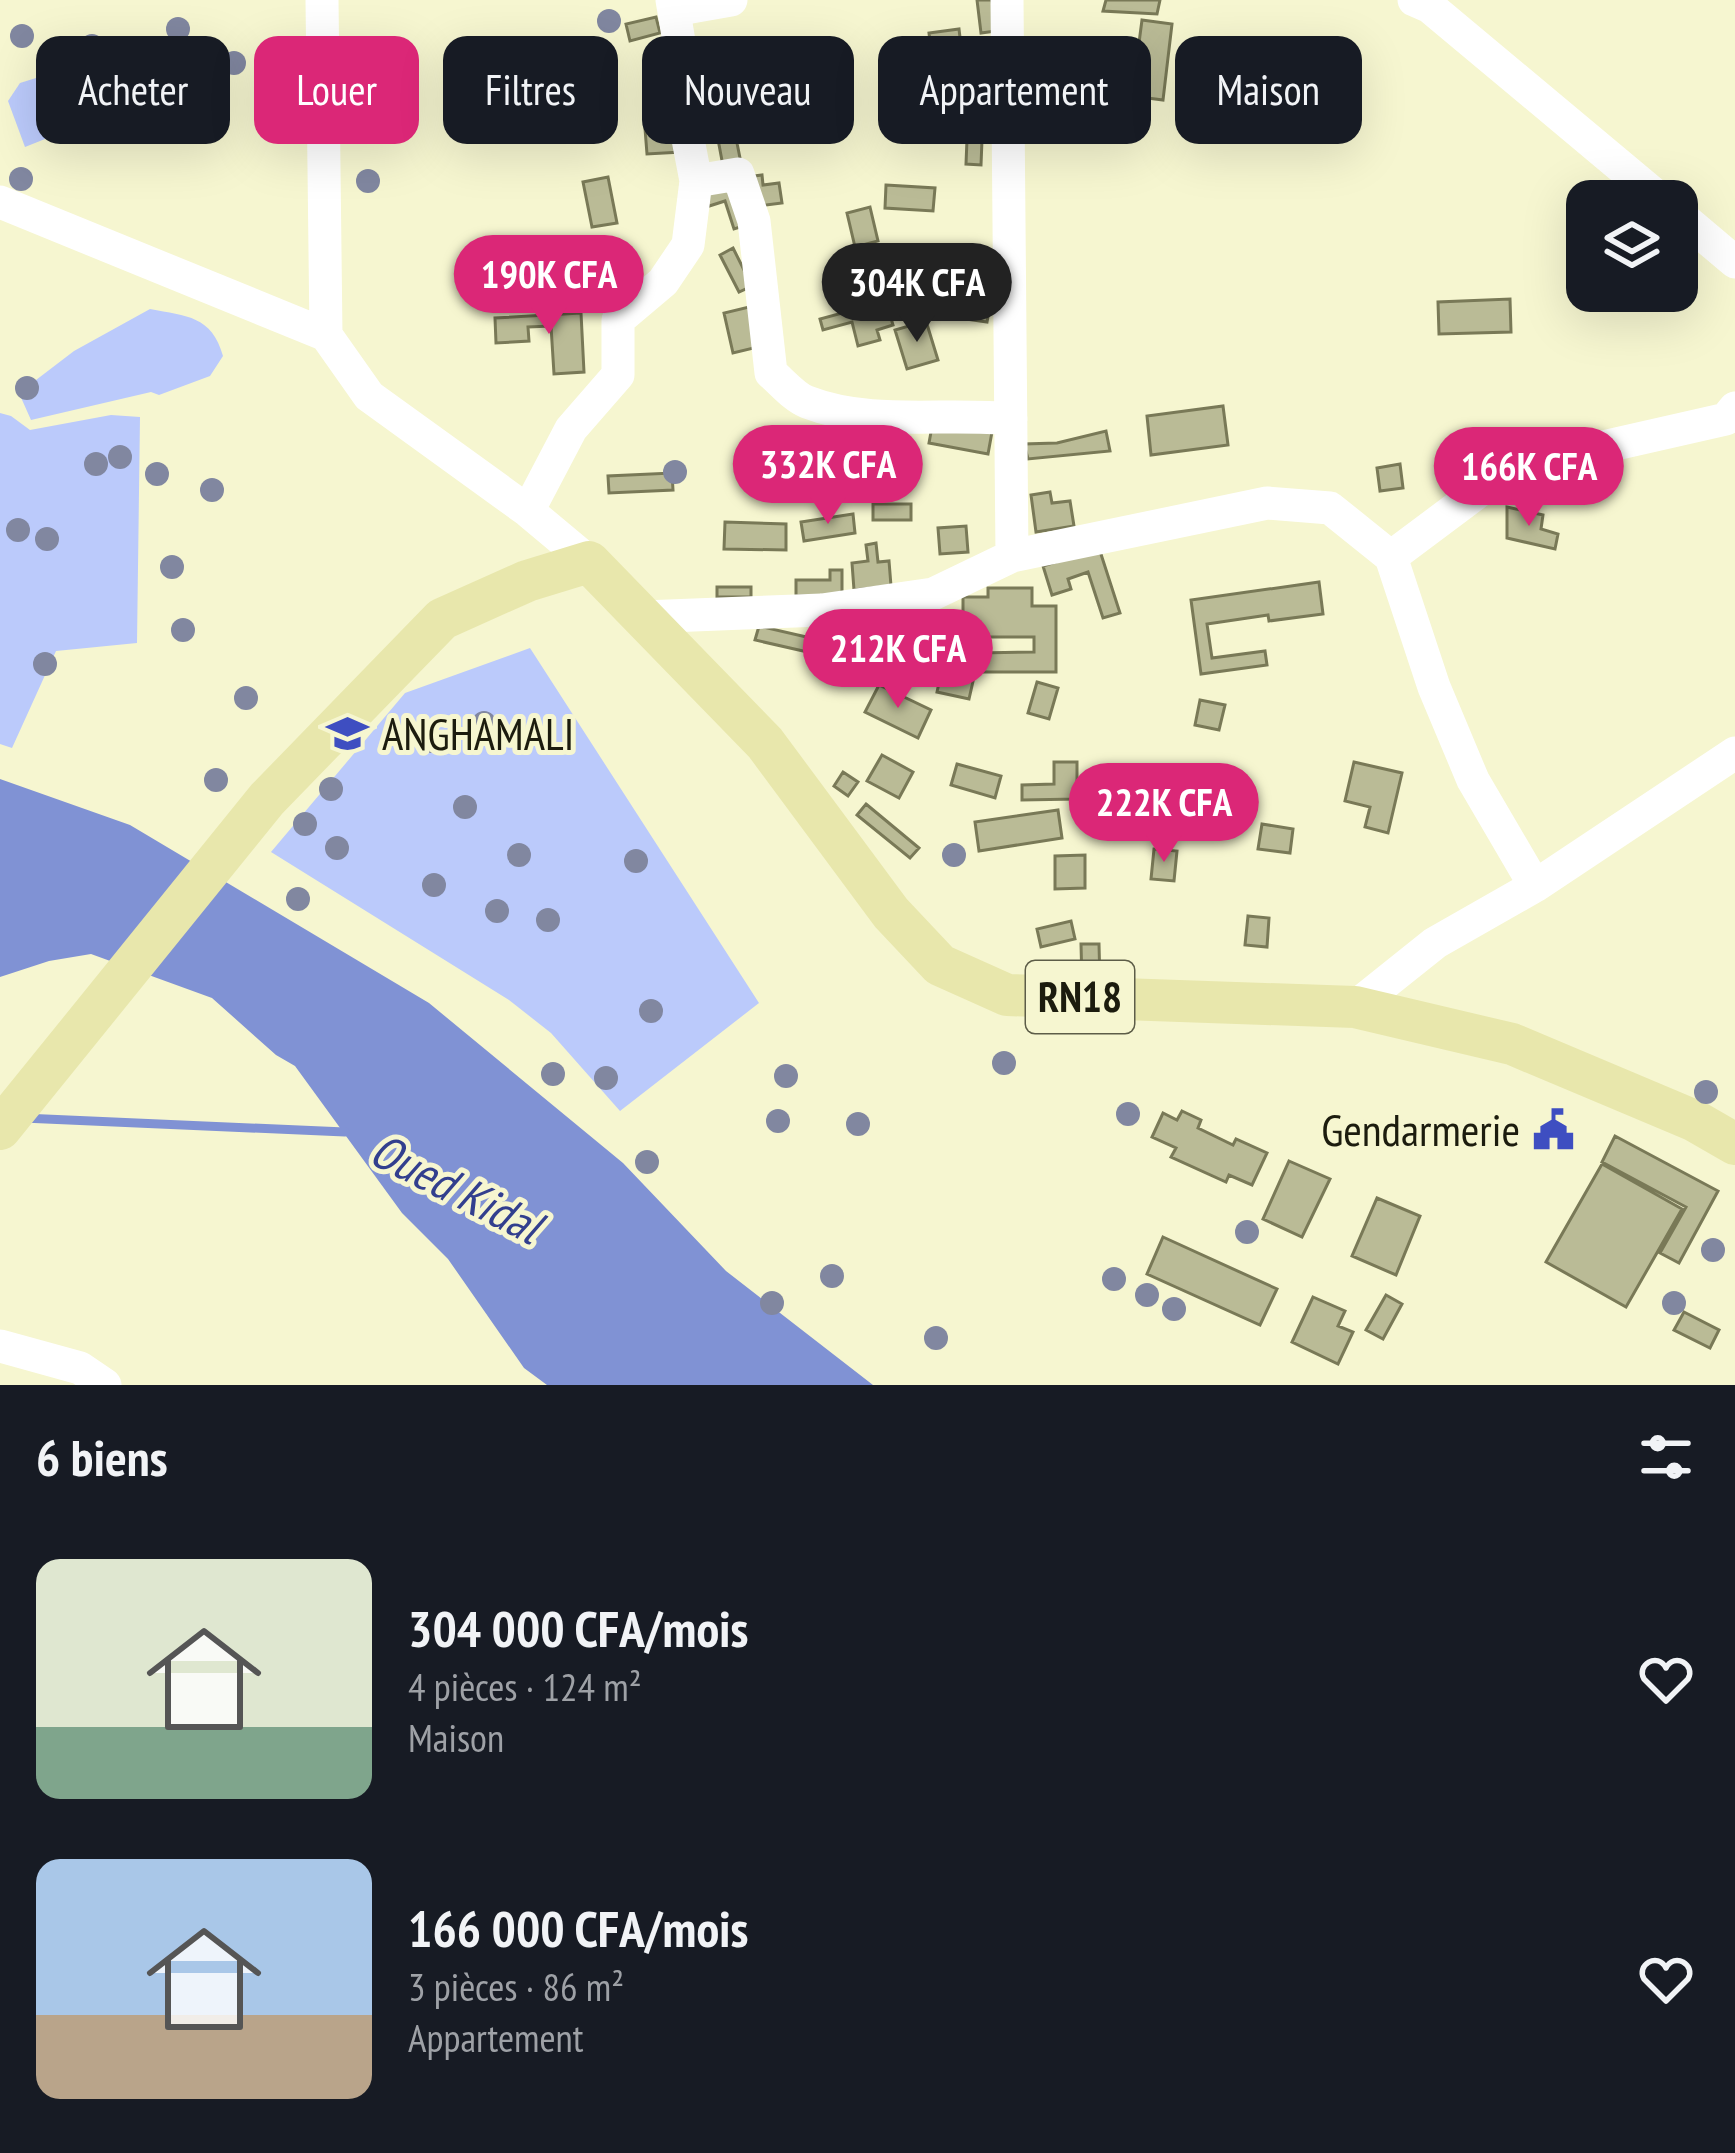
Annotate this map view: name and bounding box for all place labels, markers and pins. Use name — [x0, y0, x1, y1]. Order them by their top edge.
pin: 190K CFA — [425, 235, 673, 337]
pin: 304K CFA — [793, 243, 1041, 345]
pin: 332K CFA — [704, 425, 952, 527]
pin: 166K CFA — [1405, 427, 1653, 529]
pin: 212K CFA — [774, 609, 1022, 711]
place label: ANGHAMALI — [382, 704, 574, 762]
school or university icon: ANGHAMALI — [325, 711, 371, 757]
pin: 222K CFA — [1040, 763, 1288, 865]
place label: Gendarmerie — [1321, 1100, 1520, 1158]
public building icon: Gendarmerie — [1531, 1107, 1577, 1153]

